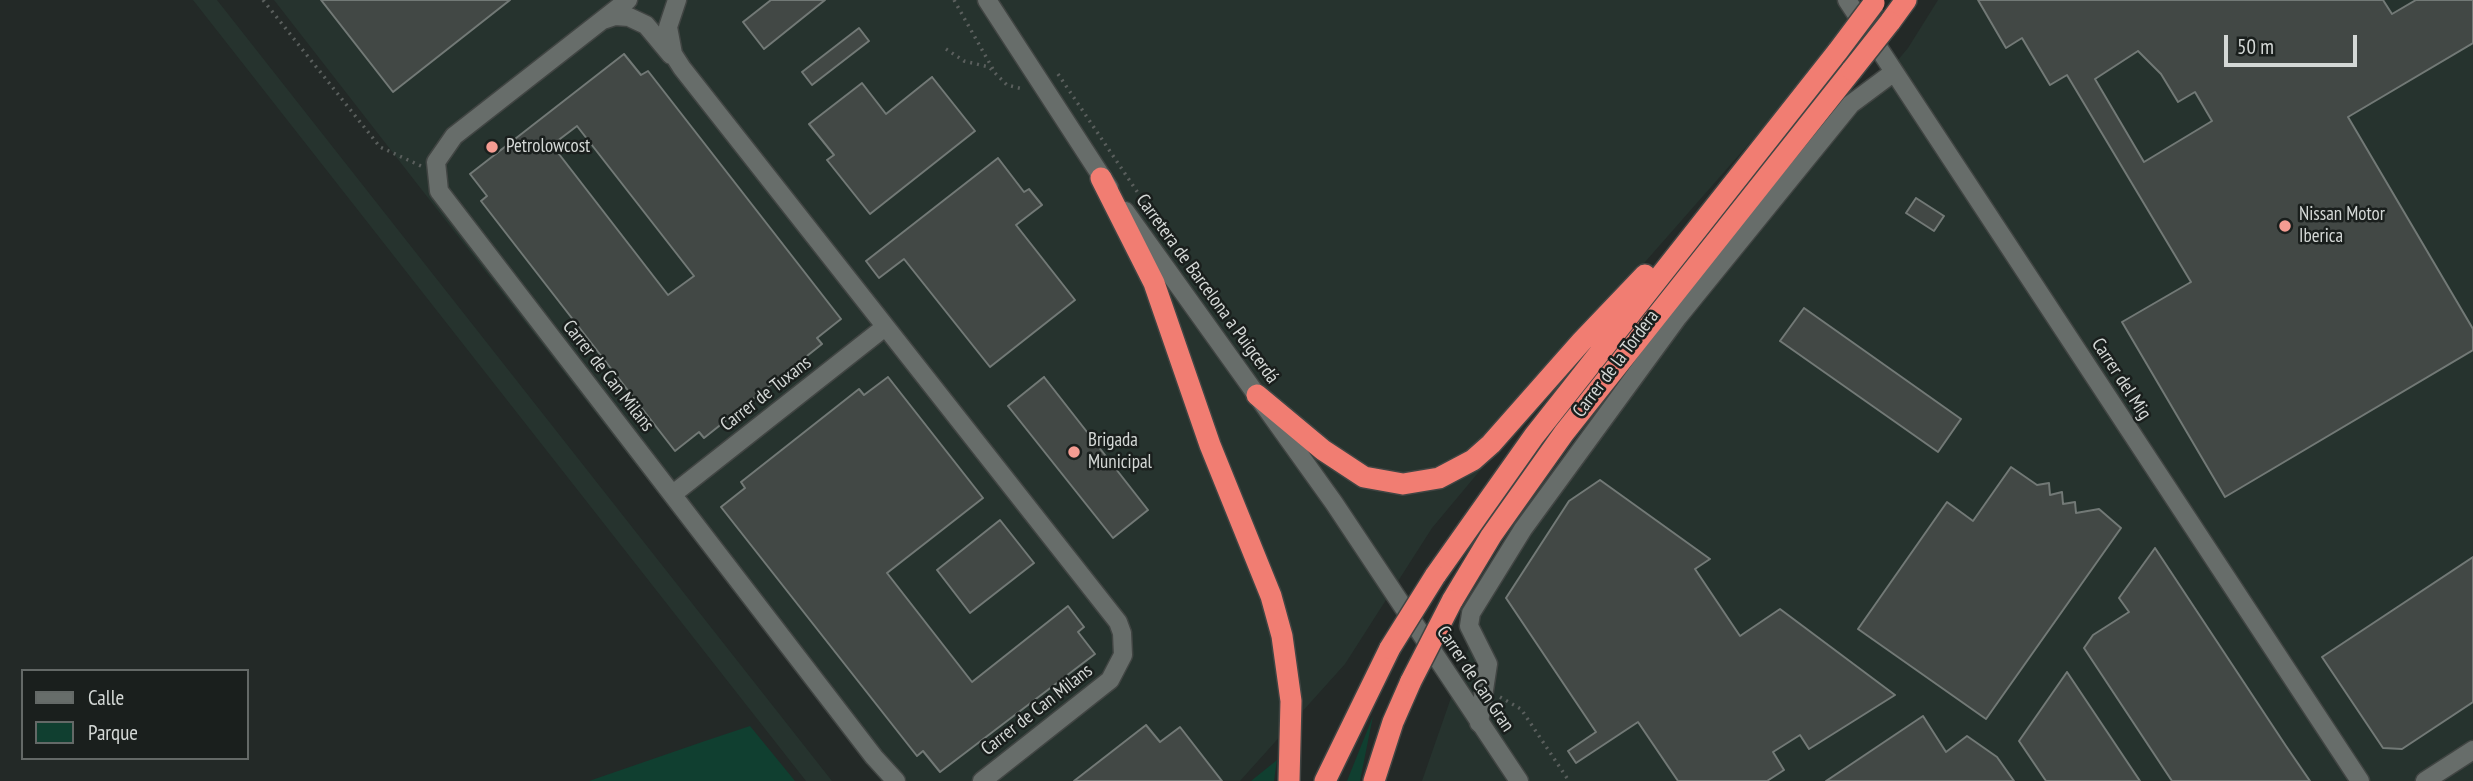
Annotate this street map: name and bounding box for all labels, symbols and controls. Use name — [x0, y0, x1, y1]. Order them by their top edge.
scale bar — [2228, 21, 2361, 65]
text: 50 m — [2237, 33, 2274, 60]
place label: Petrolowcost — [506, 136, 590, 158]
marker: Petrolowcost — [484, 139, 500, 155]
street label: Carretera de Barcelona a Puigcerdá — [1131, 190, 1283, 388]
place label: Nissan Motor Iberica — [2299, 204, 2385, 248]
marker: Nissan Motor Iberica — [2277, 218, 2293, 234]
street label: Carrer de la Tordera — [1568, 306, 1664, 422]
street label: Carrer de Can Milans — [557, 316, 659, 436]
street label: Carrer del Mig — [2086, 334, 2156, 424]
street label: Carrer de Tuxans — [716, 351, 816, 437]
place label: Brigada Municipal — [1088, 430, 1152, 474]
marker: Brigada Municipal — [1066, 444, 1082, 460]
street label: Carrer de Can Gran — [1431, 622, 1519, 736]
street label: Carrer de Can Milans — [977, 659, 1097, 761]
legend — [21, 669, 248, 760]
text: Calle — [88, 684, 124, 711]
text: Parque — [88, 719, 138, 746]

